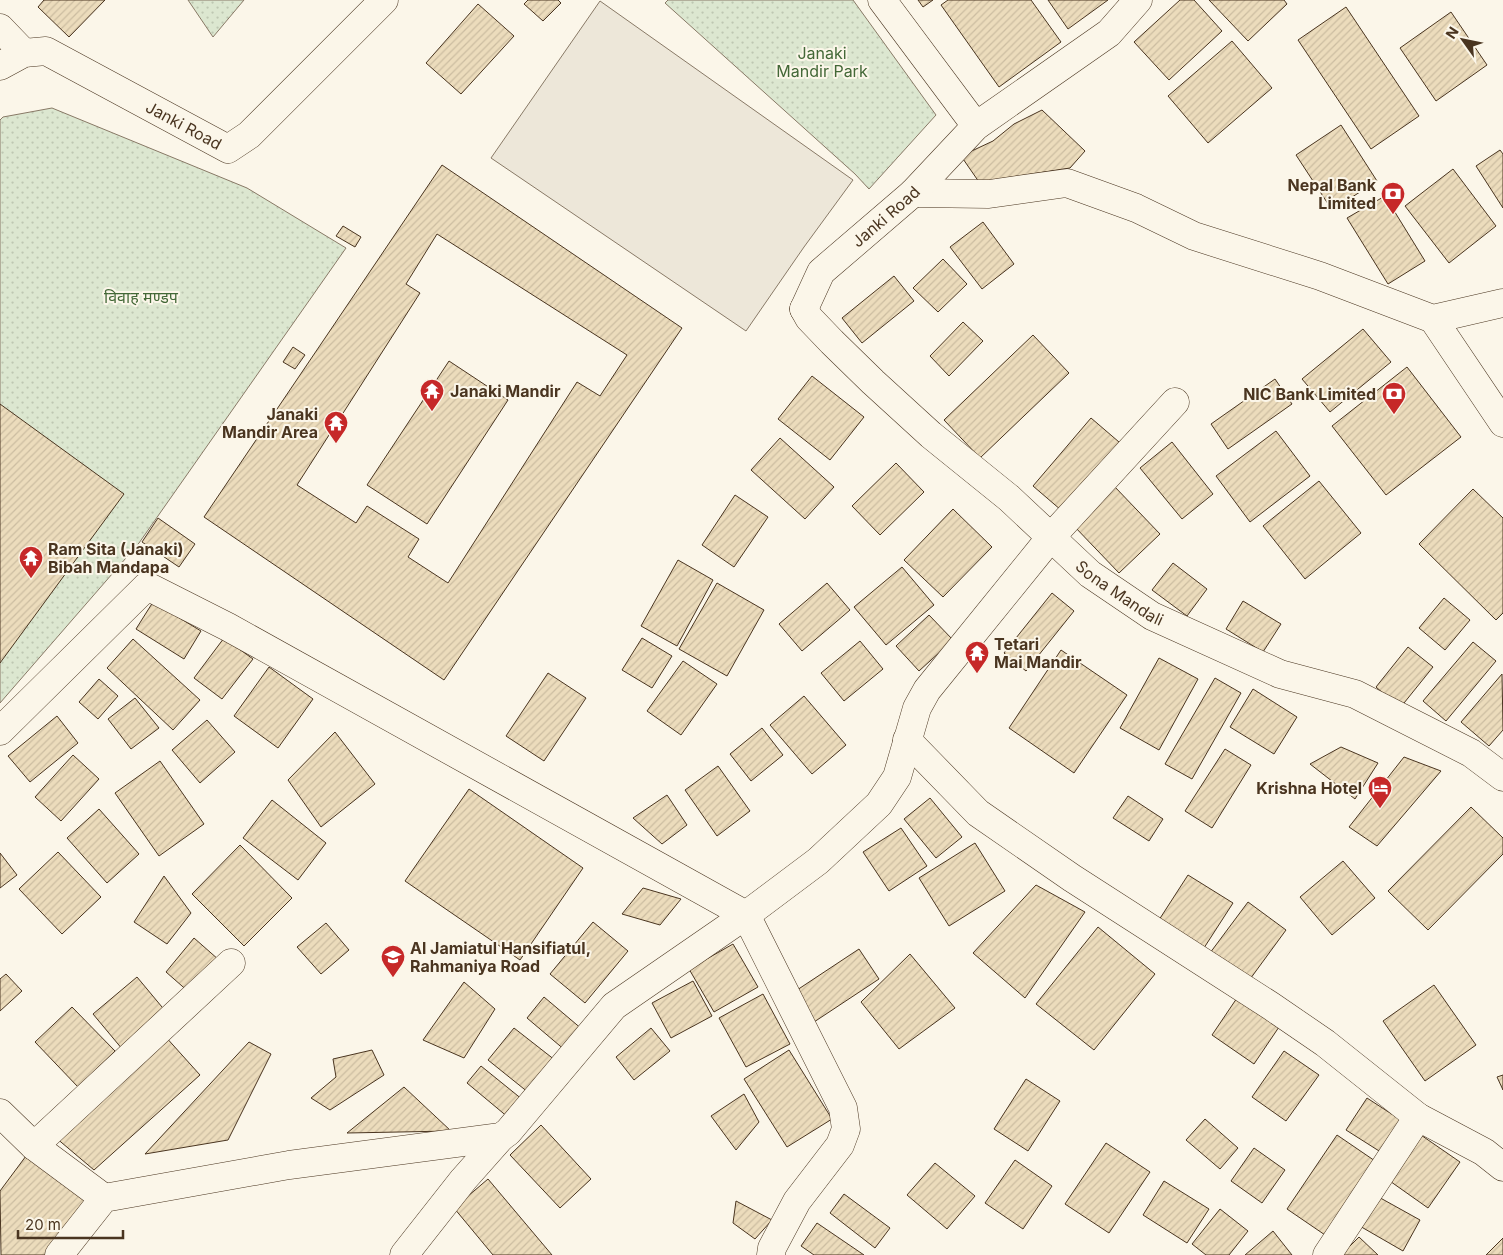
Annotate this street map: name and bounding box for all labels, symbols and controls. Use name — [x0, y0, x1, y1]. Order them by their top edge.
north arrow — [1438, 15, 1488, 65]
text: N — [1442, 24, 1462, 42]
park label: Janaki Mandir Park — [776, 43, 868, 81]
street label: Janki Road — [142, 97, 225, 154]
place label: Nepal Bank Limited — [1288, 175, 1377, 213]
bank icon: Nepal Bank Limited — [1380, 181, 1406, 215]
street label: Janki Road — [848, 182, 924, 251]
park label: विवाह मण्डप — [104, 287, 179, 307]
temple icon: Janaki Mandir — [419, 378, 445, 412]
place label: Janaki Mandir — [450, 381, 561, 401]
bank icon: NIC Bank Limited — [1381, 381, 1407, 415]
place label: NIC Bank Limited — [1243, 384, 1376, 404]
place label: Janaki Mandir Area — [222, 404, 318, 442]
temple icon: Janaki Mandir Area — [323, 410, 349, 444]
place label: Ram Sita (Janaki) Bibah Mandapa — [48, 539, 184, 577]
temple icon: Ram Sita (Janaki) Bibah Mandapa — [18, 545, 44, 579]
street label: Sona Mandali — [1072, 556, 1167, 630]
place label: Tetari Mai Mandir — [994, 634, 1082, 672]
temple icon: Tetari Mai Mandir — [964, 640, 990, 674]
hotel icon: Krishna Hotel — [1367, 775, 1393, 809]
place label: Krishna Hotel — [1256, 778, 1362, 798]
place label: Al Jamiatul Hansifiatul, Rahmaniya Road — [410, 938, 591, 976]
school or university icon: Al Jamiatul Hansifiatul, Rahmaniya Road — [380, 944, 406, 978]
scale bar — [18, 1208, 122, 1240]
text: 20 m — [25, 1215, 61, 1234]

